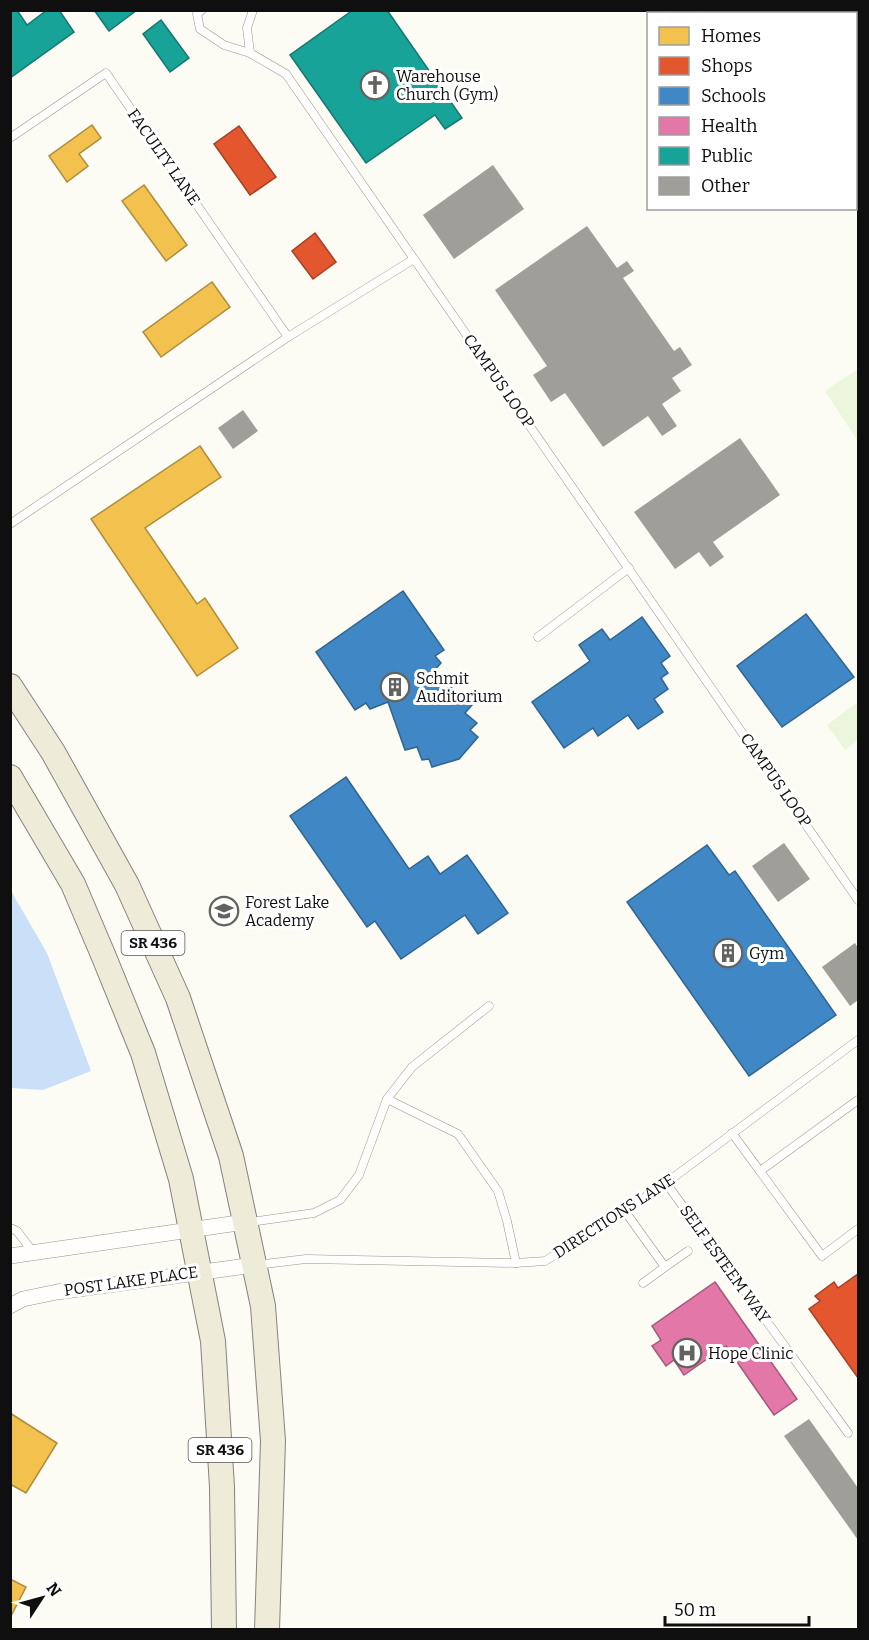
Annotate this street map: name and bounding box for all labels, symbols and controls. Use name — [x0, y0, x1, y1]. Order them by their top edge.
legend — [647, 12, 857, 210]
text: Homes — [701, 25, 761, 47]
text: Shops — [701, 55, 753, 77]
place label: Warehouse Church (Gym) — [396, 67, 499, 104]
church icon: Warehouse Church (Gym) — [359, 69, 391, 101]
text: Schools — [701, 85, 766, 107]
street label: FACULTY LANE — [124, 105, 204, 209]
text: Health — [701, 115, 757, 137]
text: Public — [701, 145, 753, 167]
text: Other — [701, 175, 750, 197]
street label: CAMPUS LOOP — [460, 330, 538, 432]
place label: Schmit Auditorium — [416, 669, 503, 706]
building icon: Schmit Auditorium — [379, 671, 411, 703]
street label: CAMPUS LOOP — [737, 729, 815, 831]
place label: Forest Lake Academy — [245, 893, 329, 930]
school or university icon: Forest Lake Academy — [208, 895, 240, 927]
road number: SR 436 — [122, 931, 184, 955]
building icon: Gym — [712, 937, 744, 969]
place label: Gym — [749, 944, 784, 963]
street label: DIRECTIONS LANE — [550, 1170, 678, 1262]
street label: SELF ESTEEM WAY — [676, 1201, 775, 1327]
street label: POST LAKE PLACE — [63, 1262, 199, 1300]
hospital icon: Hope Clinic — [671, 1337, 703, 1369]
place label: Hope Clinic — [708, 1344, 794, 1363]
road number: SR 436 — [188, 1438, 252, 1462]
north arrow — [12, 1568, 72, 1628]
text: N — [42, 1579, 65, 1600]
scale bar — [665, 1589, 809, 1627]
text: 50 m — [674, 1599, 716, 1621]

